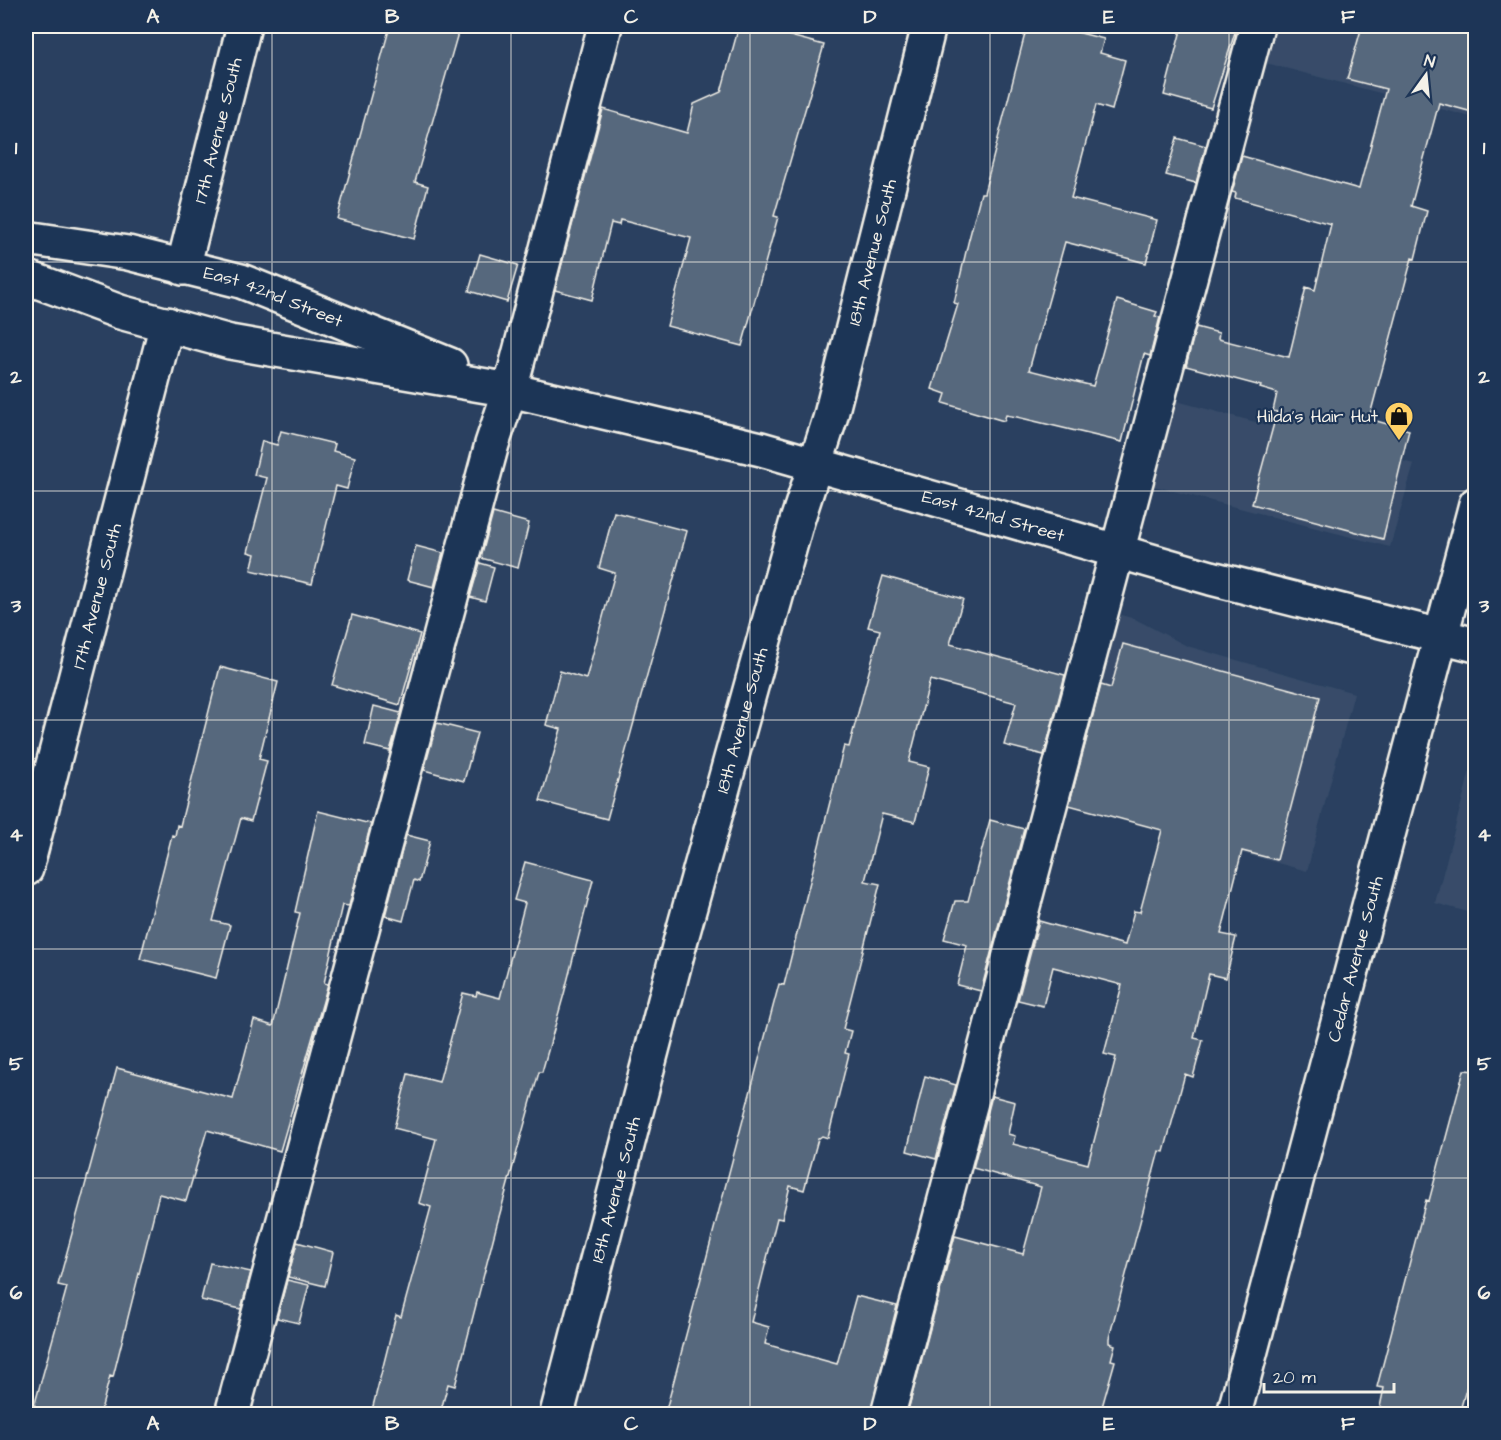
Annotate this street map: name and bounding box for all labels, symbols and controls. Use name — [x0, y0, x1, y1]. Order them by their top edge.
text: A — [147, 3, 160, 31]
text: B — [385, 3, 400, 31]
text: C — [624, 3, 639, 31]
text: D — [864, 3, 877, 31]
text: E — [1103, 3, 1115, 31]
text: F — [1341, 3, 1356, 31]
north arrow — [1396, 45, 1456, 105]
text: N — [1422, 50, 1437, 73]
street label: 17th Avenue South — [188, 55, 249, 206]
text: 1 — [15, 134, 18, 162]
text: 1 — [1483, 134, 1486, 162]
street label: 18th Avenue South — [842, 176, 903, 328]
street label: East 42nd Street — [201, 260, 347, 334]
text: 2 — [9, 363, 22, 391]
text: 2 — [1477, 363, 1490, 391]
shop icon: Hilda's Hair Hut — [1383, 400, 1415, 442]
place label: Hilda's Hair Hut — [1257, 404, 1379, 429]
street label: East 42nd Street — [919, 484, 1068, 549]
street label: 17th Avenue South — [66, 520, 128, 672]
text: 3 — [10, 592, 22, 620]
text: 3 — [1478, 592, 1490, 620]
street label: 18th Avenue South — [710, 645, 774, 796]
text: 4 — [9, 821, 23, 849]
text: 4 — [1477, 821, 1491, 849]
street label: Cedar Avenue South — [1321, 873, 1390, 1045]
text: 5 — [9, 1050, 24, 1078]
text: 5 — [1477, 1050, 1492, 1078]
street label: 18th Avenue South — [585, 1114, 647, 1265]
text: 6 — [10, 1279, 23, 1307]
text: 6 — [1478, 1279, 1491, 1307]
scale bar — [1264, 1356, 1394, 1394]
text: 20 m — [1273, 1365, 1316, 1390]
text: A — [147, 1410, 160, 1438]
text: B — [385, 1410, 400, 1438]
text: C — [624, 1410, 639, 1438]
text: D — [864, 1410, 877, 1438]
text: E — [1103, 1410, 1115, 1438]
text: F — [1341, 1410, 1356, 1438]

